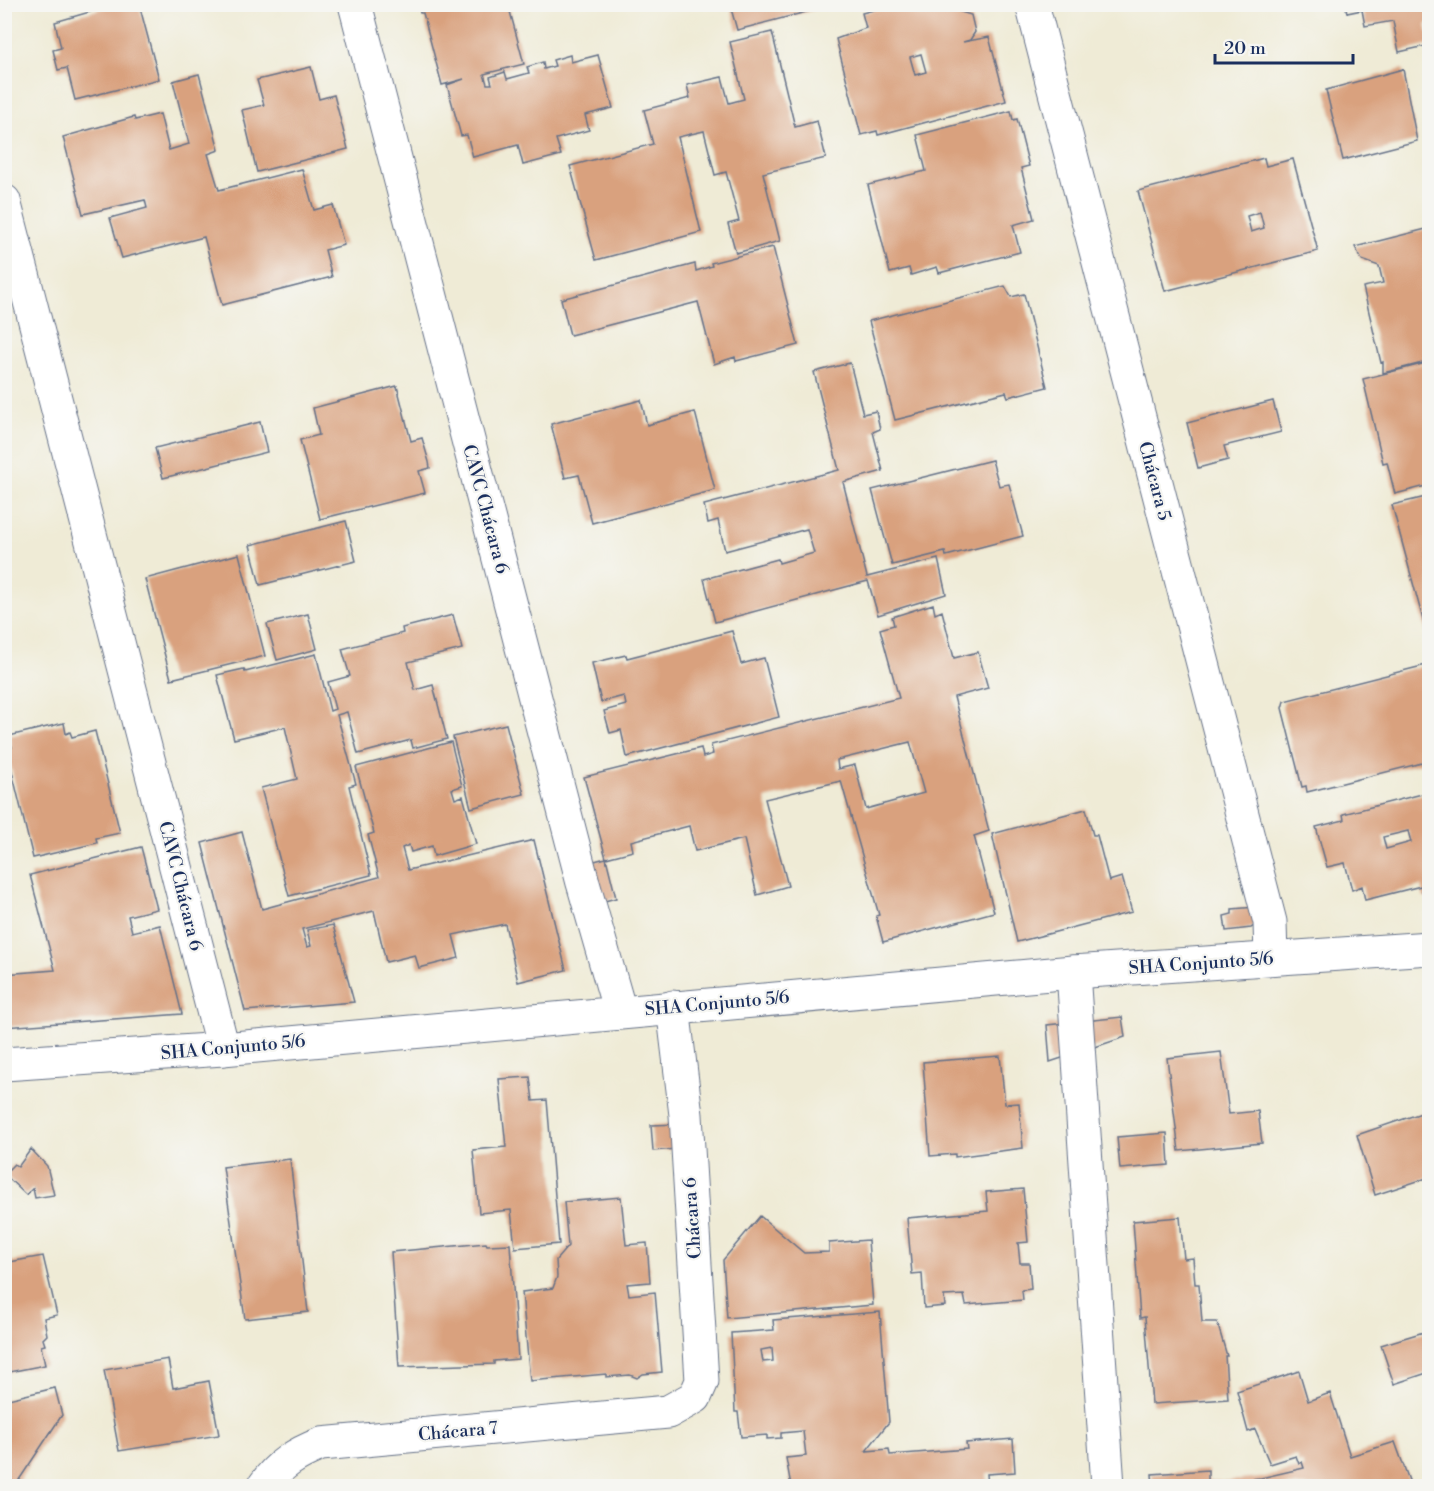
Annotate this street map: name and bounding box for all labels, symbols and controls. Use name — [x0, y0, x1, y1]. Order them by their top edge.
scale bar — [1215, 27, 1353, 65]
text: 20 m — [1224, 37, 1266, 60]
street label: Chácara 5 — [1133, 439, 1176, 523]
street label: CAVC Chácara 6 — [457, 442, 514, 576]
street label: CAVC Chácara 6 — [153, 819, 208, 953]
street label: SHA Conjunto 5/6 — [1128, 947, 1274, 980]
street label: SHA Conjunto 5/6 — [644, 986, 790, 1021]
street label: SHA Conjunto 5/6 — [160, 1030, 306, 1065]
street label: Chácara 6 — [678, 1176, 707, 1260]
street label: Chácara 7 — [417, 1417, 499, 1446]

